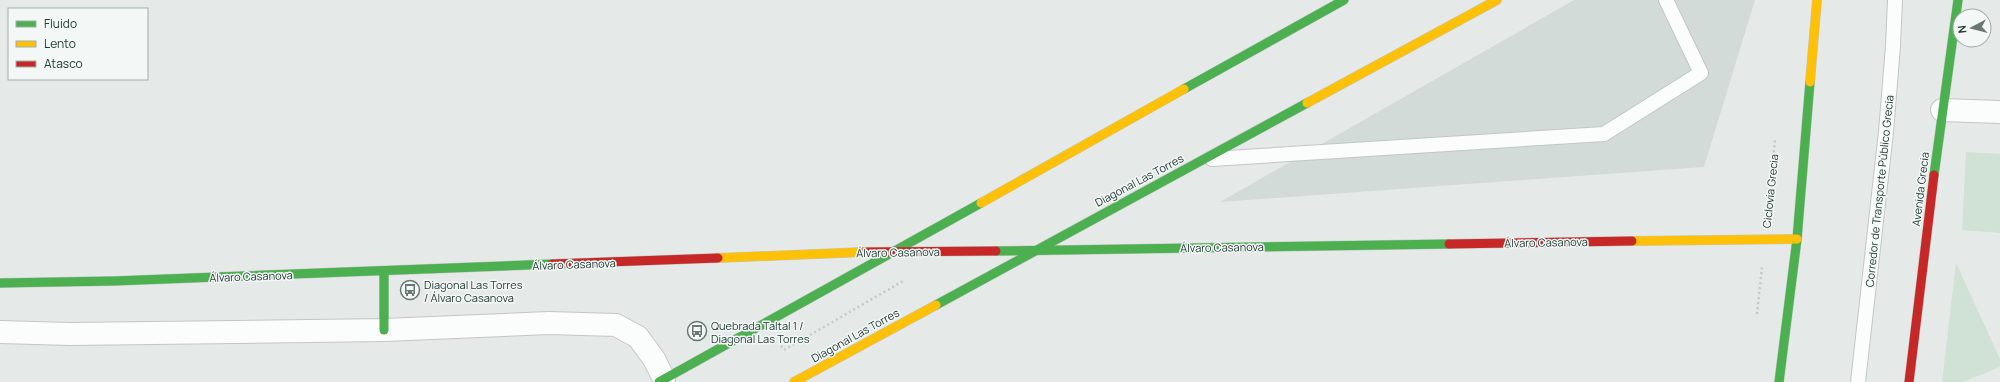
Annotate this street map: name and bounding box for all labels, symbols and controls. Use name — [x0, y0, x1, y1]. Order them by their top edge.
legend — [8, 8, 148, 80]
north arrow — [1952, 8, 1992, 48]
text: Fluido — [44, 15, 77, 32]
text: N — [1954, 24, 1970, 34]
text: Lento — [44, 35, 76, 52]
text: Atasco — [44, 55, 83, 72]
street label: Corredor de Transporte Público Grecia — [1861, 94, 1897, 288]
street label: Diagonal Las Torres — [1092, 150, 1186, 210]
street label: Avenida Grecia — [1908, 151, 1932, 227]
street label: Ciclovia Grecia — [1759, 153, 1781, 229]
street label: Álvaro Casanova — [1504, 234, 1588, 250]
street label: Álvaro Casanova — [1180, 239, 1264, 255]
street label: Álvaro Casanova — [856, 244, 940, 260]
street label: Álvaro Casanova — [532, 255, 616, 273]
street label: Álvaro Casanova — [209, 267, 293, 285]
place label: Diagonal Las Torres / Álvaro Casanova — [424, 277, 523, 305]
bus stop icon: Diagonal Las Torres / Álvaro Casanova — [399, 279, 421, 301]
street label: Diagonal Las Torres — [808, 304, 902, 365]
place label: Quebrada Taltal 1 / Diagonal Las Torres — [711, 318, 810, 346]
bus stop icon: Quebrada Taltal 1 / Diagonal Las Torres — [686, 320, 708, 342]

